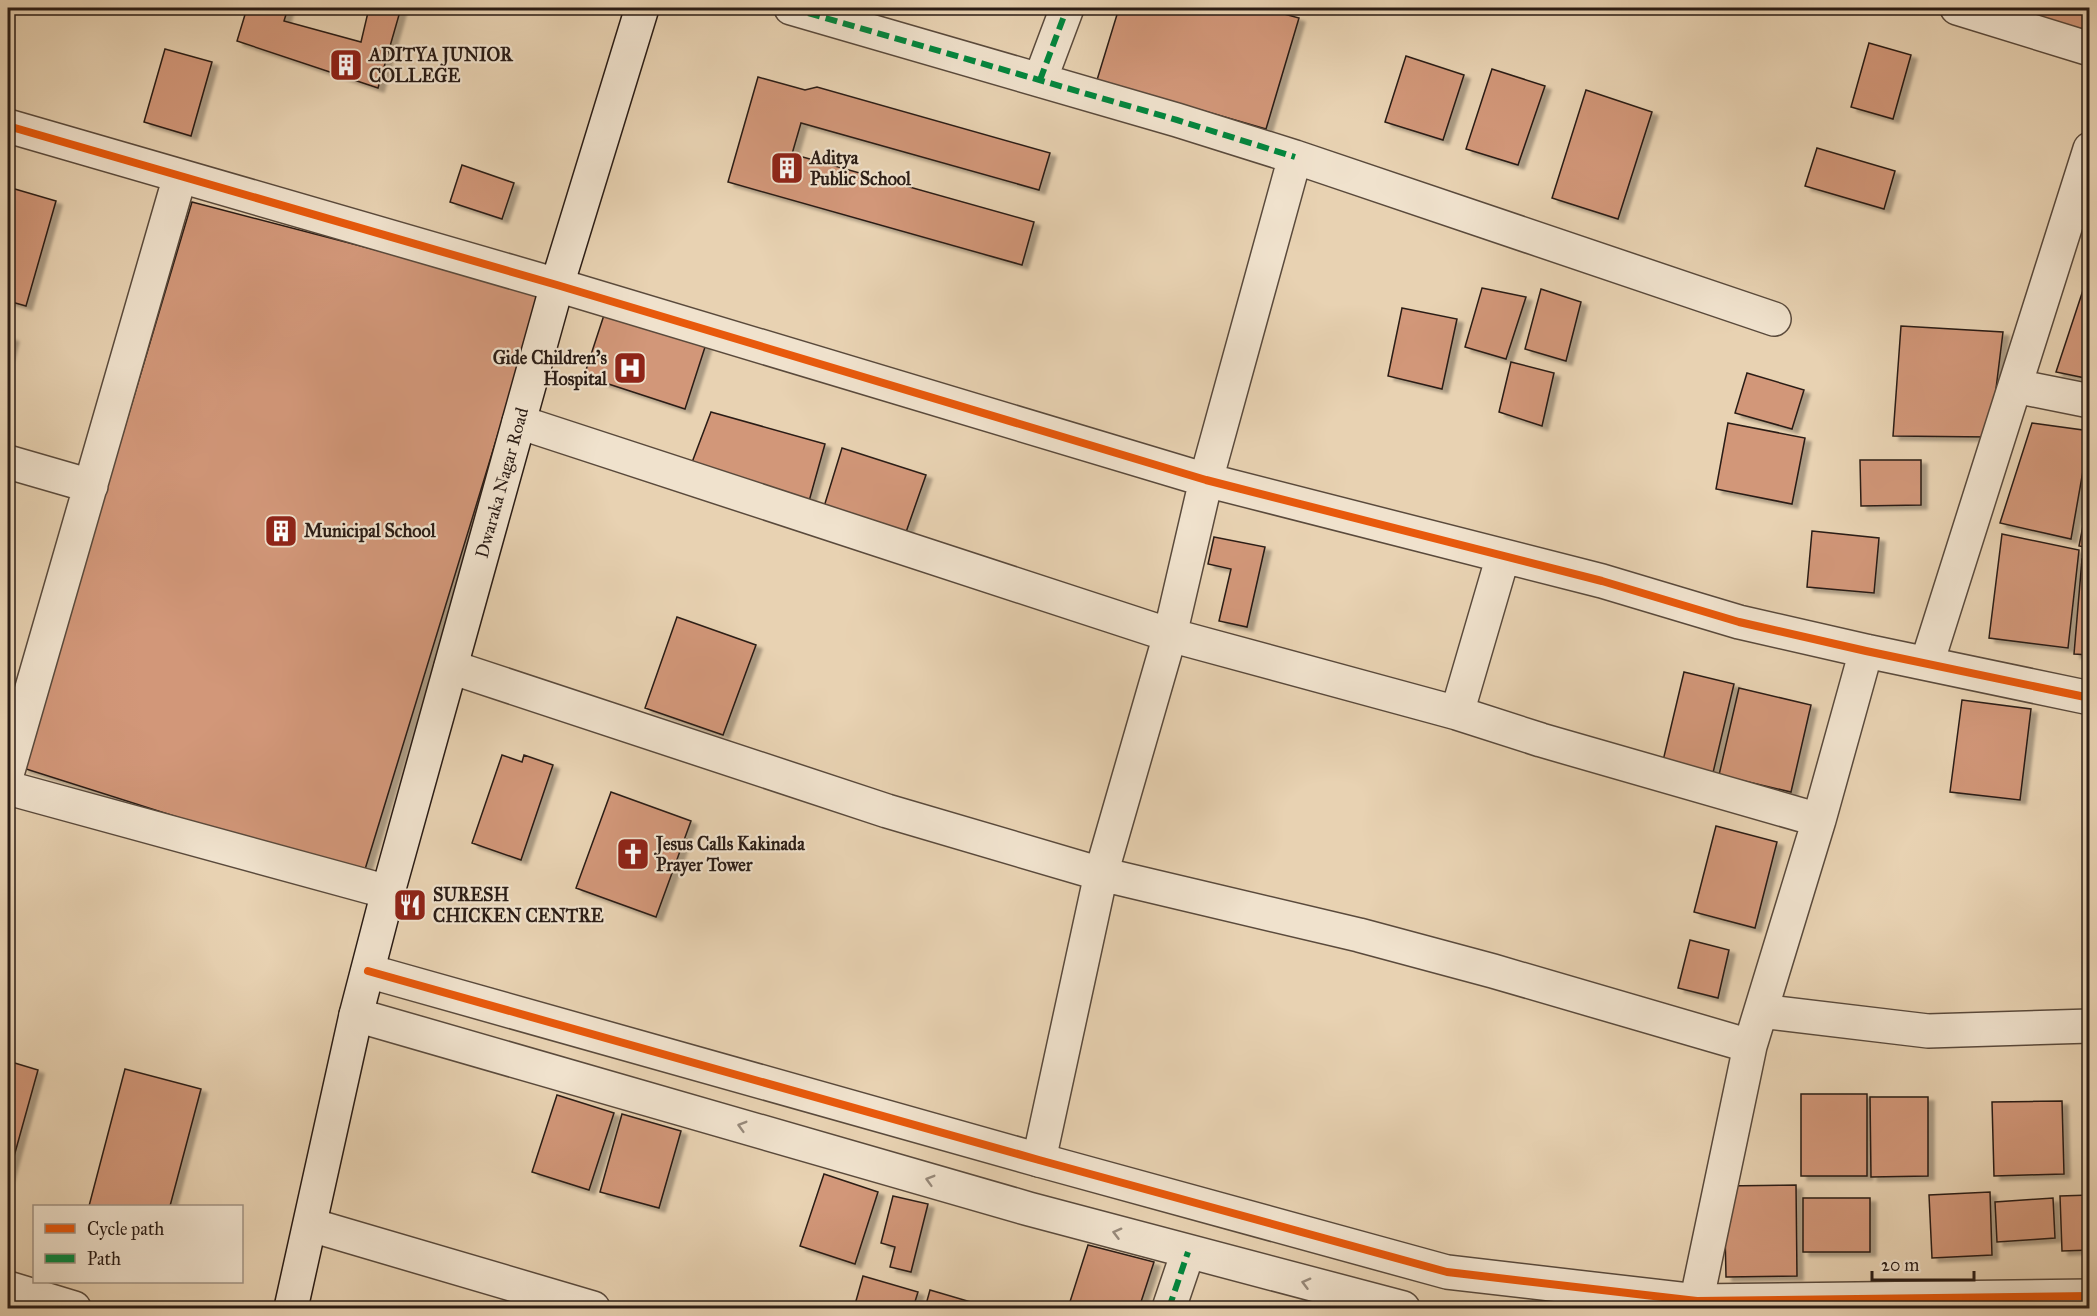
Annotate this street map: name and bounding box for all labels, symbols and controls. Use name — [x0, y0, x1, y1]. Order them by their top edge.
place label: ADITYA JUNIOR COLLEGE — [368, 44, 514, 87]
building icon: ADITYA JUNIOR COLLEGE — [328, 47, 364, 83]
place label: Aditya Public School — [809, 147, 912, 190]
building icon: Aditya Public School — [769, 150, 805, 186]
place label: Gide Children's Hospital — [493, 347, 608, 391]
hospital icon: Gide Children's Hospital — [612, 350, 648, 386]
street label: Dwaraka Nagar Road — [471, 405, 533, 561]
building icon: Municipal School — [263, 513, 299, 549]
place label: Municipal School — [304, 520, 437, 543]
place label: Jesus Calls Kakinada Prayer Tower — [654, 833, 805, 877]
church icon: Jesus Calls Kakinada Prayer Tower — [615, 836, 651, 872]
place label: SURESH CHICKEN CENTRE — [433, 884, 604, 927]
restaurant icon: SURESH CHICKEN CENTRE — [392, 887, 428, 923]
one-way arrow — [737, 1121, 748, 1133]
one-way arrow — [925, 1175, 935, 1187]
legend — [33, 1205, 243, 1283]
text: Cycle path — [87, 1218, 164, 1240]
one-way arrow — [1112, 1227, 1122, 1240]
scale bar — [1872, 1244, 1974, 1282]
text: Path — [87, 1248, 121, 1270]
text: 20 m — [1881, 1254, 1919, 1276]
one-way arrow — [1301, 1278, 1312, 1290]

